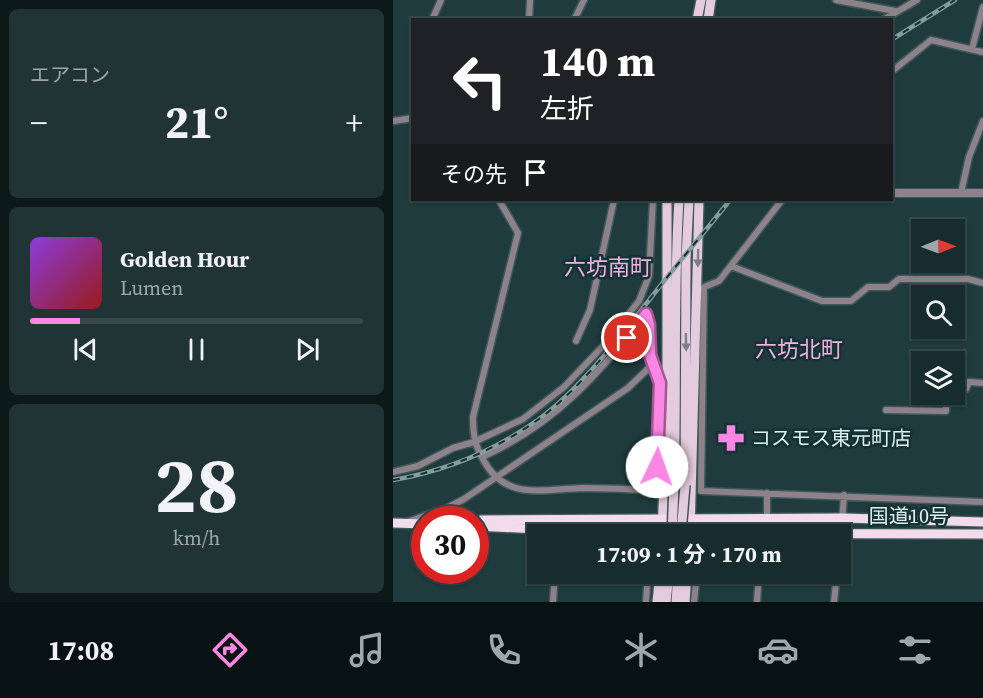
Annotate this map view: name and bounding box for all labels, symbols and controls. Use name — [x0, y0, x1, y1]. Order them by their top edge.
text: 140 m — [540, 32, 655, 90]
icon: left — [441, 42, 519, 120]
text: エアコン — [30, 61, 110, 89]
text: 左折 — [540, 90, 594, 127]
text: 21° — [165, 91, 228, 153]
text: − — [30, 100, 48, 145]
text: + — [345, 100, 363, 145]
icon: arrive — [519, 156, 552, 189]
text: その先 — [441, 159, 507, 189]
north arrow — [911, 219, 965, 273]
map controls — [911, 219, 965, 405]
text: Golden Hour — [120, 244, 249, 274]
one-way arrow — [693, 248, 703, 267]
district label: 六坊南町 — [564, 252, 652, 282]
text: Lumen — [120, 274, 183, 302]
button: search — [911, 285, 965, 339]
pin — [601, 312, 652, 363]
icon: arrive — [610, 321, 643, 354]
one-way arrow — [681, 332, 690, 351]
icon: previous — [69, 333, 102, 366]
icon: pause — [180, 333, 213, 366]
icon: next — [291, 333, 324, 366]
district label: 六坊北町 — [755, 334, 843, 364]
button: layers — [911, 351, 965, 405]
pharmacy icon: コスモス東元町店 — [716, 423, 746, 453]
place label: コスモス東元町店 — [751, 424, 911, 452]
text: 28 — [154, 431, 239, 538]
position arrow — [625, 435, 689, 499]
street label: 国道10号 — [869, 502, 949, 530]
speed limit sign: 30 — [411, 506, 489, 584]
text: km/h — [173, 524, 220, 552]
text: 17:09 · 1 分 · 170 m — [596, 539, 782, 569]
icon: directions — [209, 629, 251, 671]
icon: music — [346, 629, 388, 671]
icon: phone — [483, 629, 525, 671]
icon: climate — [620, 629, 662, 671]
icon: car — [757, 629, 799, 671]
icon: filters — [894, 629, 936, 671]
text: 17:08 — [47, 632, 114, 669]

